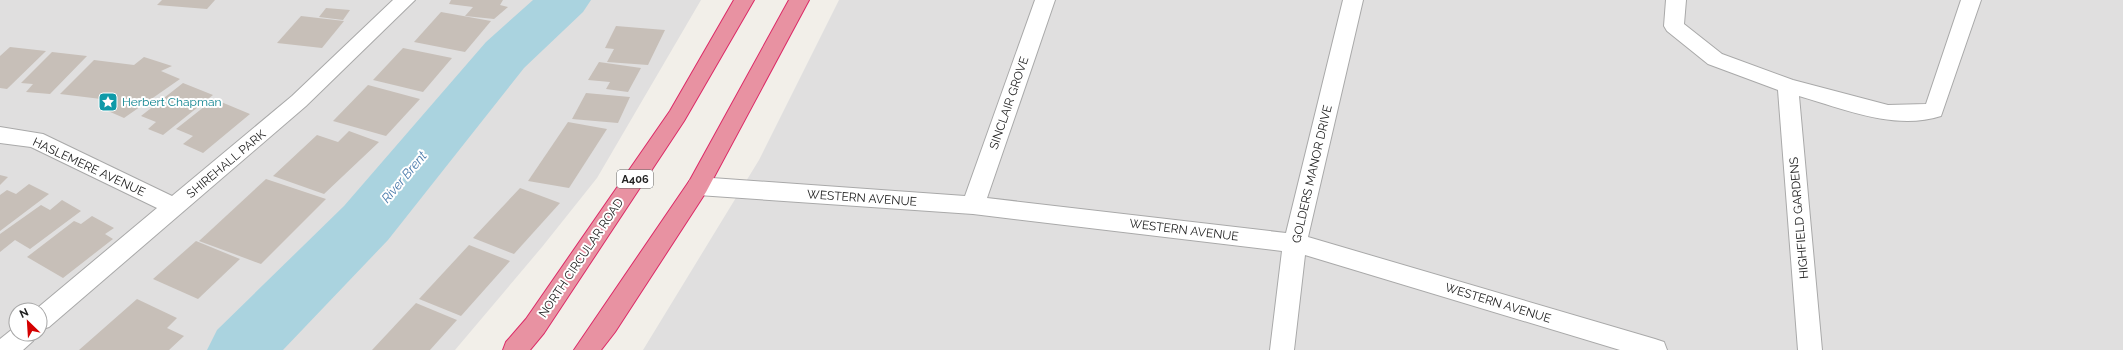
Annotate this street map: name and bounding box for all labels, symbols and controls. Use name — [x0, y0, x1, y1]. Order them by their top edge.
street label: SINCLAIR GROVE — [987, 55, 1031, 151]
place icon: Herbert Chapman — [97, 91, 119, 113]
place label: Herbert Chapman — [122, 95, 222, 109]
street label: GOLDERS MANOR DRIVE — [1289, 104, 1335, 244]
street label: SHIREHALL PARK — [184, 127, 268, 201]
street label: HASLEMERE AVENUE — [30, 135, 148, 199]
water label: River Brent — [378, 148, 430, 206]
street label: HIGHFIELD GARDENS — [1787, 156, 1811, 280]
road number: A406 — [617, 170, 653, 188]
street label: WESTERN AVENUE — [807, 187, 917, 209]
street label: NORTH CIRCULAR ROAD — [536, 195, 626, 320]
street label: WESTERN AVENUE — [1129, 216, 1239, 244]
street label: WESTERN AVENUE — [1443, 280, 1553, 326]
north arrow — [8, 302, 48, 342]
text: N — [17, 306, 31, 321]

